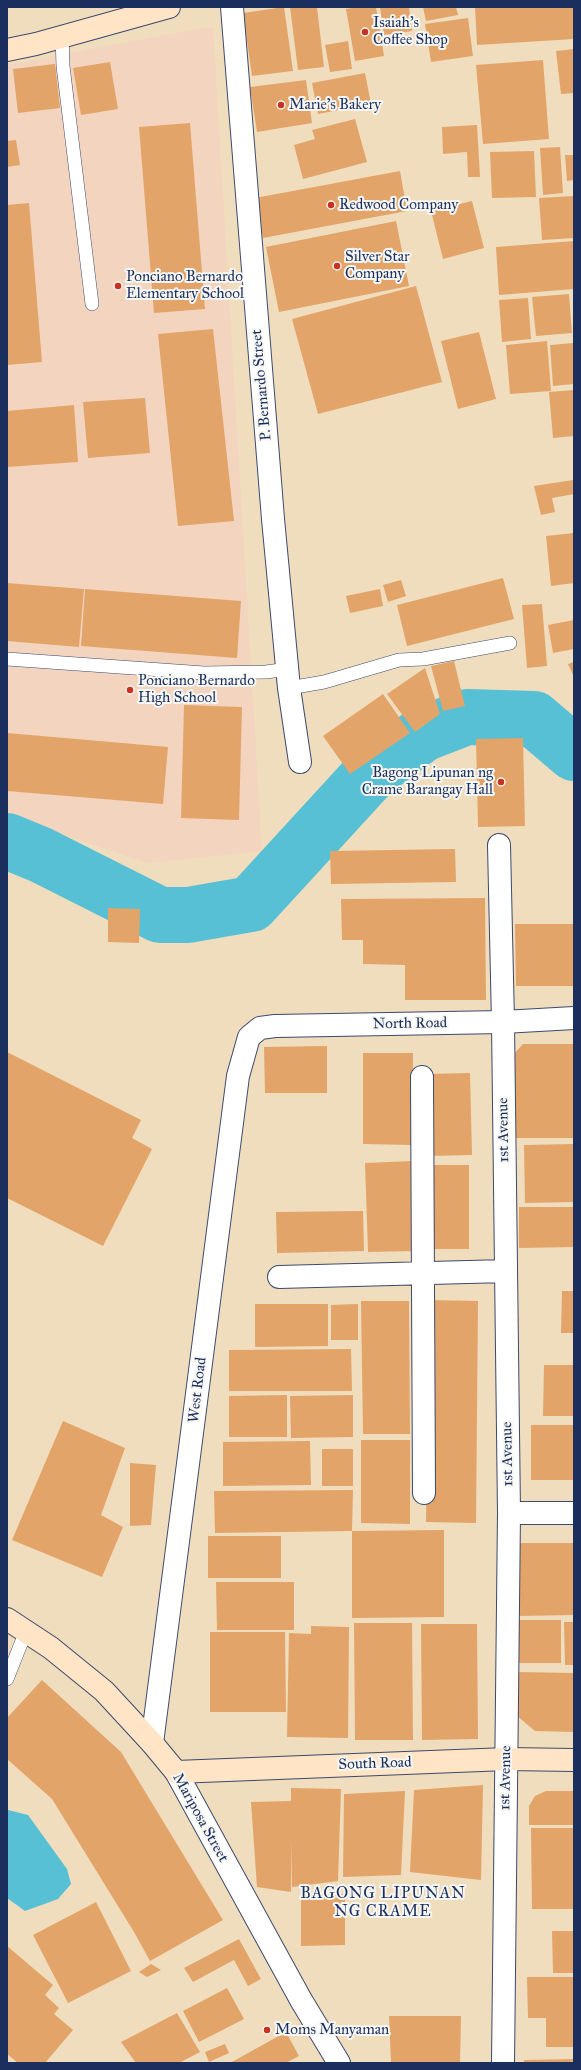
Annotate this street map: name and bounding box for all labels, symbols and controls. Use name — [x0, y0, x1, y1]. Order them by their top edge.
place label: Isaiah's Coffee Shop — [373, 14, 448, 49]
marker: Isaiah's Coffee Shop — [360, 27, 370, 37]
place label: Marie's Bakery — [289, 96, 381, 114]
marker: Marie's Bakery — [276, 100, 286, 110]
place label: Redwood Company — [339, 196, 458, 214]
marker: Redwood Company — [326, 200, 336, 210]
place label: Silver Star Company — [345, 248, 410, 283]
marker: Silver Star Company — [332, 261, 342, 271]
place label: Ponciano Bernardo Elementary School — [126, 268, 244, 303]
marker: Ponciano Bernardo Elementary School — [113, 281, 123, 291]
street label: P. Bernardo Street — [248, 329, 276, 441]
place label: Ponciano Bernardo High School — [138, 672, 255, 707]
marker: Ponciano Bernardo High School — [125, 685, 135, 695]
place label: Bagong Lipunan ng Crame Barangay Hall — [362, 764, 493, 799]
marker: Bagong Lipunan ng Crame Barangay Hall — [496, 777, 506, 787]
street label: North Road — [373, 1014, 447, 1034]
street label: 1st Avenue — [494, 1097, 514, 1163]
street label: West Road — [185, 1356, 211, 1424]
street label: 1st Avenue — [498, 1421, 518, 1487]
street label: 1st Avenue — [496, 1745, 516, 1811]
street label: South Road — [338, 1754, 412, 1774]
street label: Mariposa Street — [168, 1770, 232, 1866]
district label: BAGONG LIPUNAN NG CRAME — [300, 1884, 466, 1922]
place label: Moms Manyaman — [275, 2021, 389, 2039]
marker: Moms Manyaman — [262, 2025, 272, 2035]

